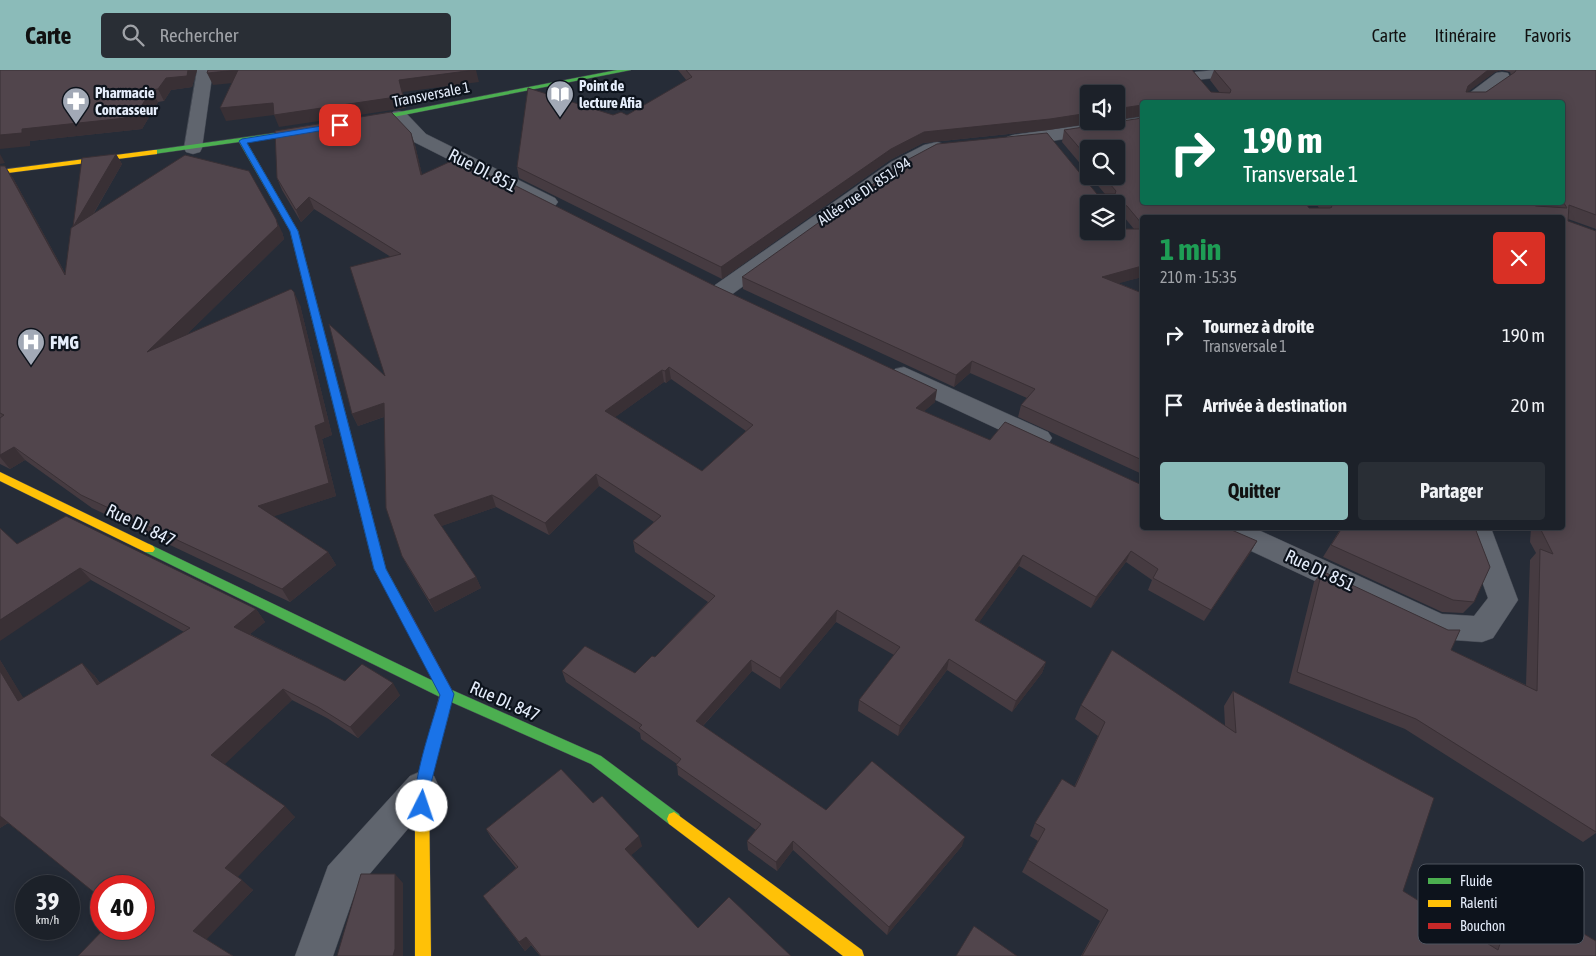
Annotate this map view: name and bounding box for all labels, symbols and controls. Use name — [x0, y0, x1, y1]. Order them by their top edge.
search box — [101, 13, 451, 58]
icon: search — [119, 21, 147, 49]
text: Carte — [25, 22, 71, 49]
text: Rechercher — [159, 24, 238, 46]
text: Carte — [1372, 25, 1406, 46]
text: Itinéraire — [1434, 25, 1496, 46]
text: Favoris — [1524, 25, 1571, 46]
place label: Point de lecture Afia — [579, 77, 642, 111]
street label: Transversale 1 — [391, 78, 471, 110]
library icon: Point de lecture Afia — [545, 79, 575, 118]
place label: Pharmacie Concasseur — [95, 84, 158, 118]
map controls — [1080, 85, 1125, 240]
button: sound — [1080, 85, 1125, 130]
pharmacy icon: Pharmacie Concasseur — [61, 86, 91, 125]
pin — [319, 104, 361, 146]
icon: arrive — [326, 111, 354, 139]
icon: right — [1160, 120, 1225, 185]
text: 190 m — [1243, 120, 1322, 160]
button: search — [1080, 140, 1125, 185]
street label: Rue DI. 851 — [445, 144, 521, 196]
street label: Allée rue DI. 851/94 — [814, 154, 914, 228]
text: Transversale 1 — [1243, 161, 1358, 187]
button: layers — [1080, 195, 1125, 240]
text: 1 min — [1160, 232, 1221, 266]
button: close — [1493, 232, 1545, 284]
text: 210 m · 15:35 — [1160, 268, 1237, 286]
text: Tournez à droite — [1203, 315, 1314, 337]
icon: right — [1160, 321, 1188, 349]
text: 190 m — [1502, 324, 1545, 346]
hospital icon: FMG — [16, 327, 46, 366]
place label: FMG — [50, 332, 79, 353]
text: Transversale 1 — [1203, 337, 1287, 355]
icon: arrive — [1160, 391, 1188, 419]
text: Arrivée à destination — [1203, 394, 1347, 416]
text: 20 m — [1511, 394, 1545, 416]
button: Quitter — [1160, 462, 1348, 520]
button: Partager — [1358, 462, 1545, 520]
street label: Rue DI. 847 — [103, 499, 179, 551]
street label: Rue DI. 851 — [1282, 545, 1358, 595]
street label: Rue DI. 847 — [467, 676, 543, 726]
position arrow — [395, 779, 447, 831]
legend — [1418, 864, 1584, 944]
text: Fluide — [1460, 873, 1492, 889]
speed limit sign: 40 — [90, 875, 155, 940]
text: 39 — [36, 887, 59, 915]
text: Ralenti — [1460, 895, 1497, 911]
text: km/h — [36, 913, 59, 927]
text: Bouchon — [1460, 918, 1505, 934]

